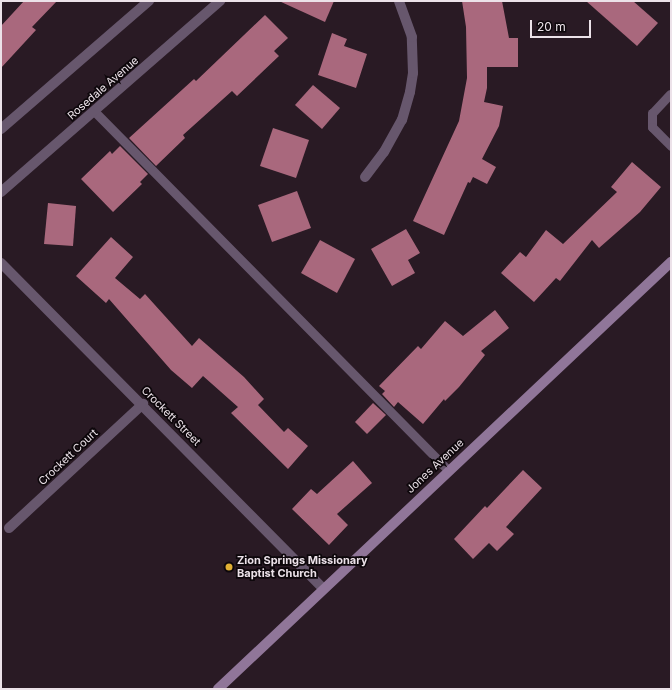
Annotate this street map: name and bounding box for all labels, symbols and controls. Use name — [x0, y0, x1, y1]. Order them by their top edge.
scale bar — [532, 12, 593, 38]
text: 20 m — [537, 19, 566, 34]
street label: Rosedale Avenue — [65, 54, 141, 122]
street label: Crockett Street — [139, 384, 203, 448]
street label: Crockett Court — [36, 426, 100, 488]
street label: Jones Avenue — [404, 436, 466, 496]
place label: Zion Springs Missionary Baptist Church — [237, 554, 368, 580]
marker: Zion Springs Missionary Baptist Church — [224, 562, 234, 572]

